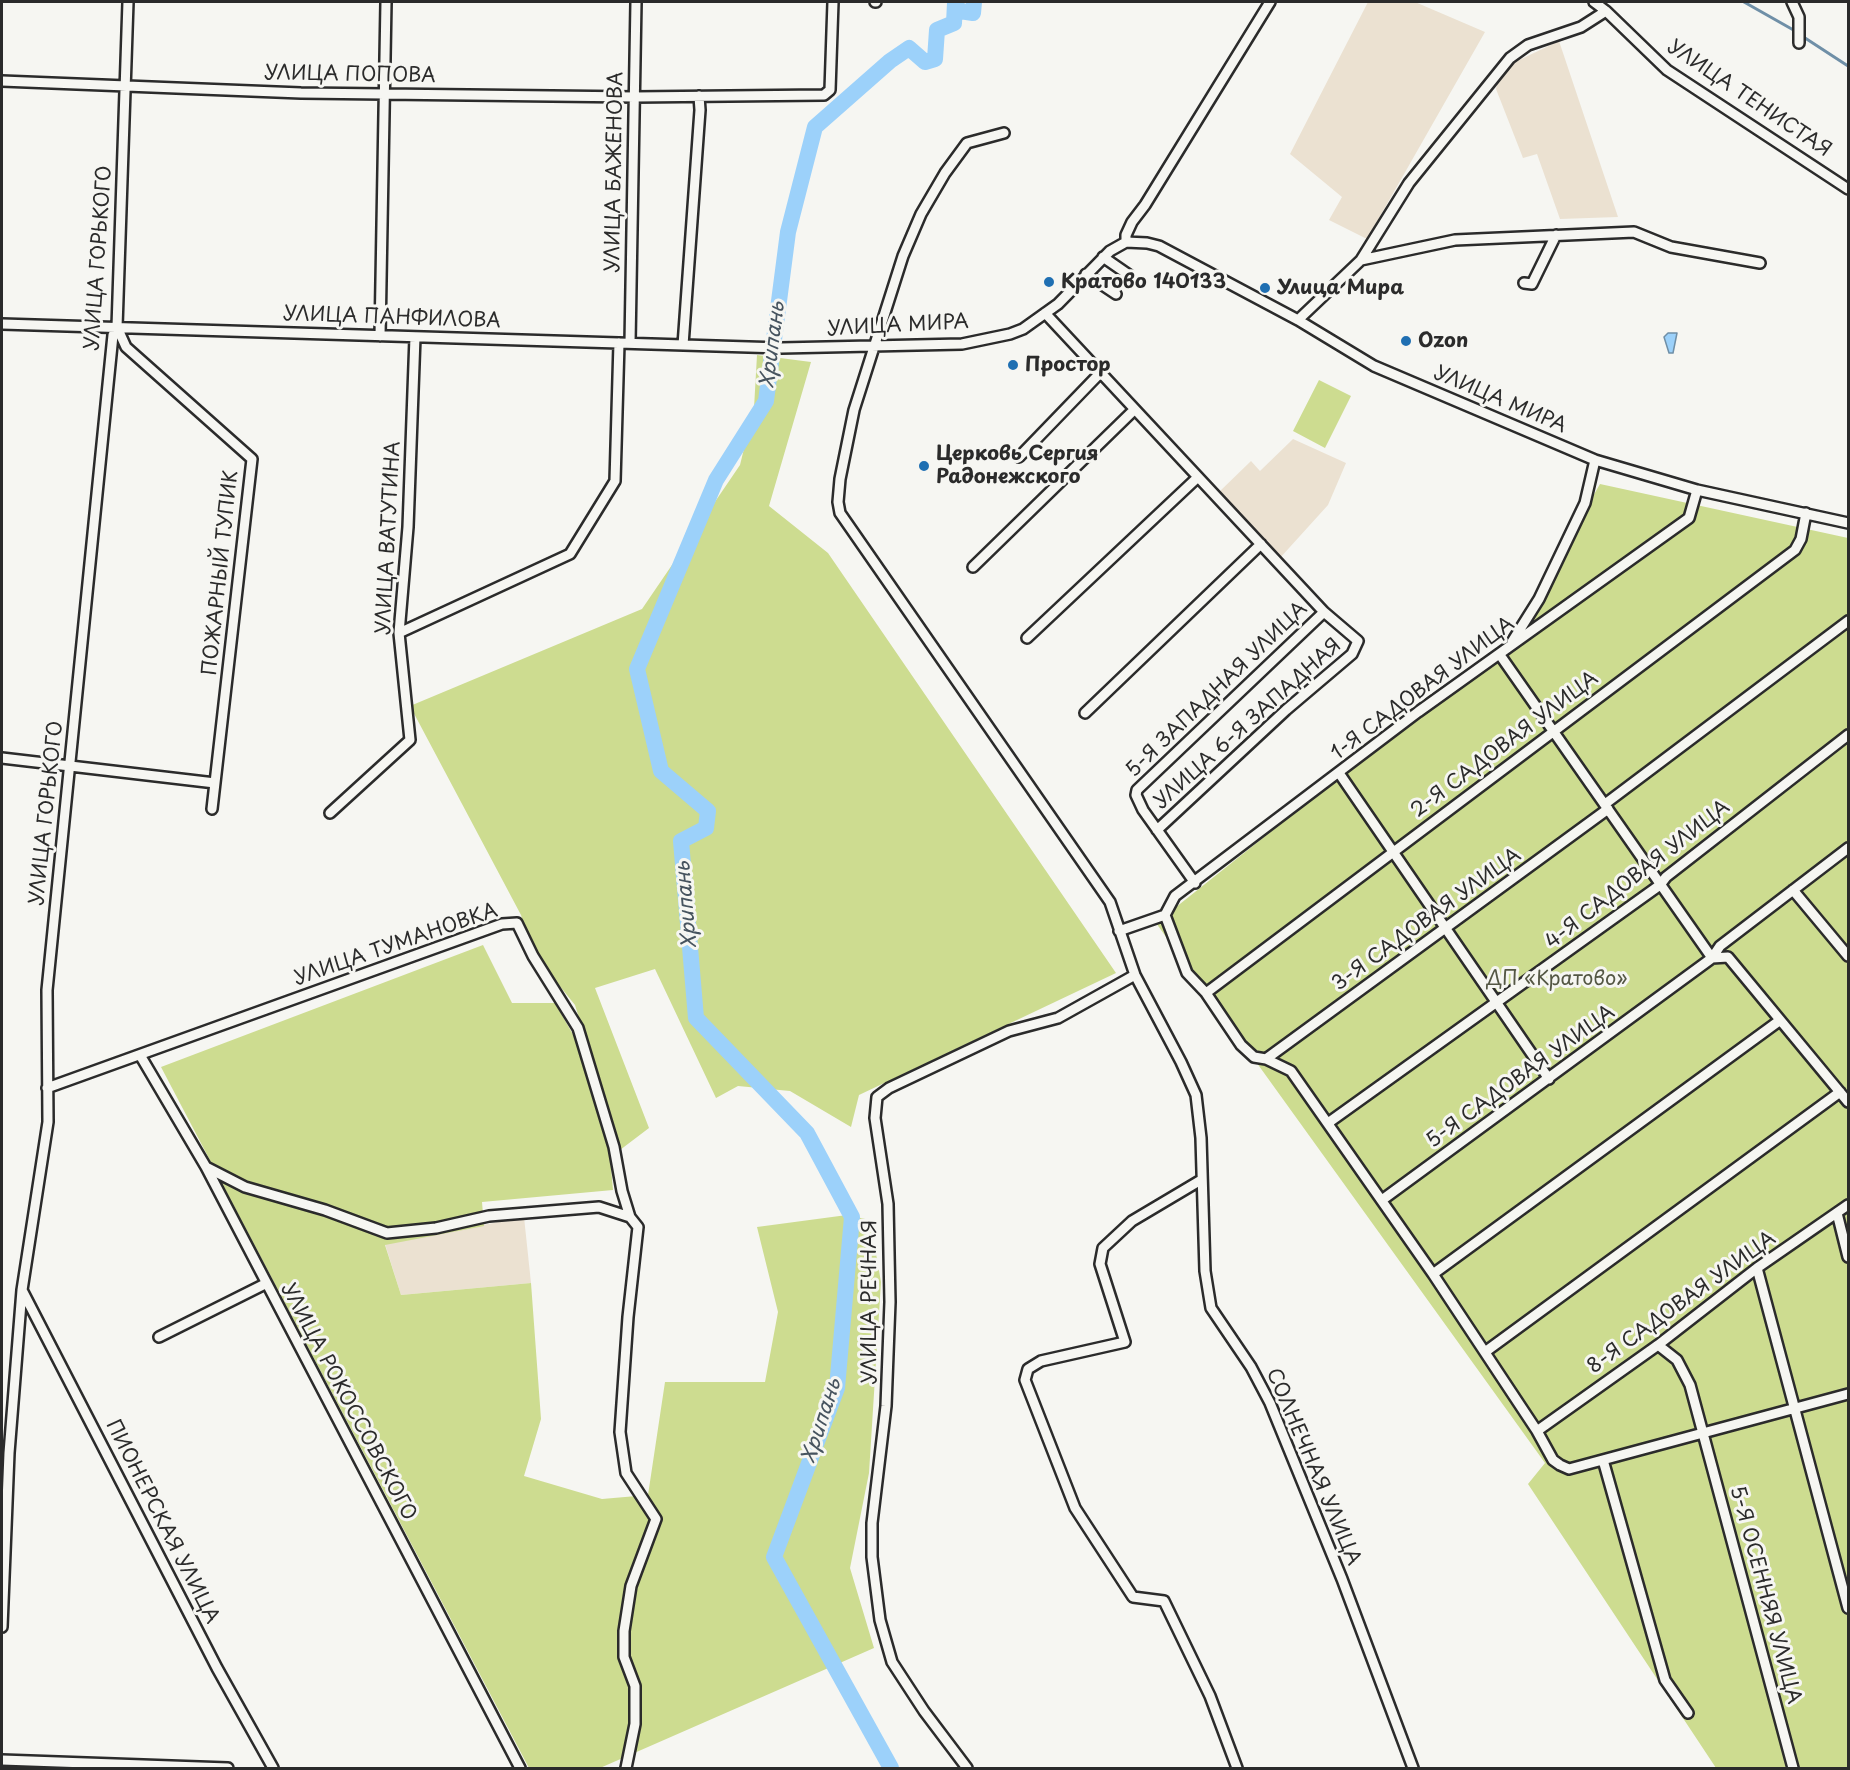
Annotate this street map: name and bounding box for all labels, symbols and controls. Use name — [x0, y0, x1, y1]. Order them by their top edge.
street label: УЛИЦА ТЕНИСТАЯ — [1663, 35, 1835, 163]
street label: УЛИЦА ПОПОВА — [264, 62, 436, 88]
street label: УЛИЦА БАЖЕНОВА — [601, 71, 629, 273]
street label: УЛИЦА ГОРЬКОГО — [81, 165, 117, 351]
place label: Кратово 140133 — [1061, 270, 1226, 294]
marker: Кратово 140133 — [1042, 275, 1056, 289]
place label: Улица Мира — [1277, 276, 1404, 300]
marker: Улица Мира — [1258, 281, 1272, 295]
water label: Хрипань — [755, 300, 791, 390]
street label: УЛИЦА ПАНФИЛОВА — [283, 302, 501, 334]
street label: УЛИЦА МИРА — [827, 310, 969, 342]
place label: Ozon — [1418, 329, 1468, 353]
marker: Ozon — [1399, 334, 1413, 348]
place label: Простор — [1025, 353, 1111, 377]
marker: Простор — [1006, 358, 1020, 372]
street label: УЛИЦА МИРА — [1430, 361, 1570, 439]
street label: УЛИЦА ВАТУТИНА — [372, 441, 406, 635]
place label: Церковь Сергия Радонежского — [936, 442, 1099, 489]
marker: Церковь Сергия Радонежского — [917, 459, 931, 473]
street label: ПОЖАРНЫЙ ТУПИК — [198, 469, 244, 677]
street label: 5-Я ЗАПАДНАЯ УЛИЦА — [1122, 597, 1312, 783]
street label: 1-Я САДОВАЯ УЛИЦА — [1327, 612, 1519, 766]
street label: УЛИЦА 6-Я ЗАПАДНАЯ — [1150, 634, 1346, 814]
street label: 2-Я САДОВАЯ УЛИЦА — [1407, 667, 1603, 823]
street label: УЛИЦА ГОРЬКОГО — [25, 720, 69, 906]
street label: 4-Я САДОВАЯ УЛИЦА — [1541, 796, 1735, 954]
street label: 3-Я САДОВАЯ УЛИЦА — [1328, 844, 1526, 996]
water label: Хрипань — [671, 861, 703, 949]
street label: УЛИЦА ТУМАНОВКА — [291, 899, 501, 991]
park label: ДП «Кратово» — [1487, 967, 1627, 991]
street label: 5-Я САДОВАЯ УЛИЦА — [1422, 1001, 1620, 1153]
street label: УЛИЦА РЕЧНАЯ — [858, 1220, 882, 1384]
street label: 8-Я САДОВАЯ УЛИЦА — [1583, 1227, 1781, 1379]
street label: УЛИЦА РОКОССОВСКОГО — [275, 1279, 421, 1525]
street label: СОЛНЕЧНАЯ УЛИЦА — [1261, 1365, 1365, 1569]
water label: Хрипань — [797, 1376, 847, 1466]
street label: ПИОНЕРСКАЯ УЛИЦА — [100, 1416, 224, 1628]
street label: 5-Я ОСЕННЯЯ УЛИЦА — [1724, 1483, 1806, 1707]

